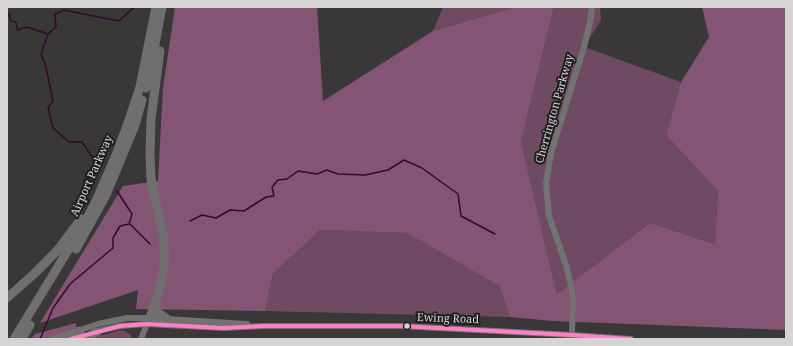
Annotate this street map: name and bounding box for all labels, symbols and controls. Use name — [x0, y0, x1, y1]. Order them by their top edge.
street label: Cherrington Parkway — [533, 53, 577, 165]
street label: Airport Parkway — [68, 133, 116, 219]
street label: Ewing Road — [417, 311, 479, 327]
unlabelled marker — [402, 321, 412, 331]

